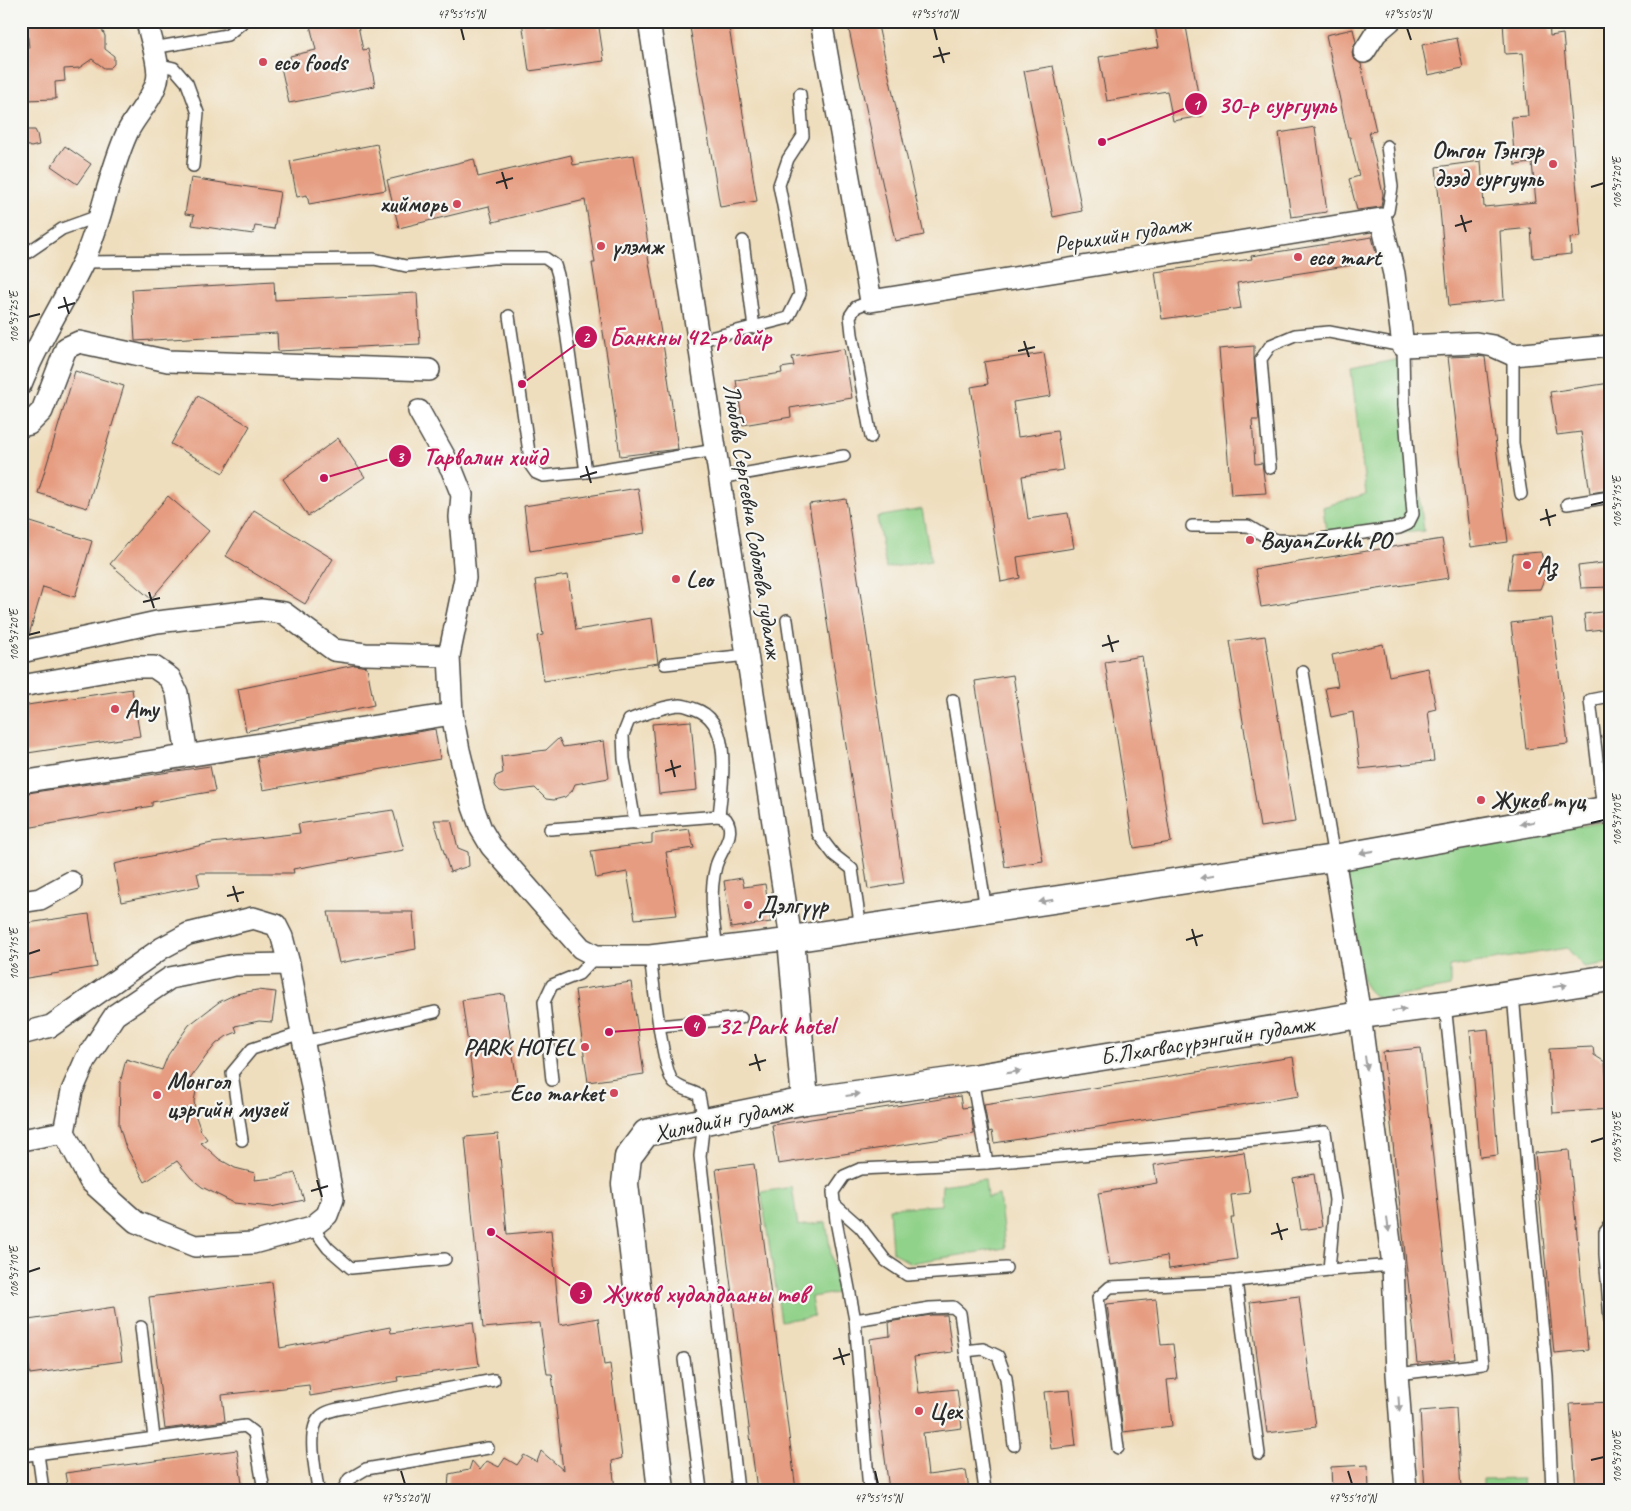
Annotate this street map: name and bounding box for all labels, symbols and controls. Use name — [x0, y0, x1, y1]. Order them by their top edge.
text: 47°55'15"N — [437, 6, 486, 22]
text: 47°55'10"N — [910, 6, 959, 22]
text: 47°55'05"N — [1383, 6, 1432, 22]
place label: eco foods — [273, 47, 349, 77]
marker: eco foods — [257, 56, 269, 68]
callout: 30-р сургууль — [1183, 84, 1346, 124]
text: 30-р сургууль — [1218, 89, 1338, 121]
text: 1 — [1193, 96, 1202, 115]
place label: Отгон Тэнгэр дээд сургууль — [1432, 135, 1545, 193]
text: 106°57'20"E — [1609, 155, 1625, 209]
marker: Отгон Тэнгэр дээд сургууль — [1547, 158, 1559, 170]
place label: хийморь — [380, 189, 449, 219]
marker: хийморь — [451, 198, 463, 210]
street label: Рерихийн гудамж — [1052, 208, 1195, 260]
place label: үлэмж — [611, 231, 666, 262]
marker: үлэмж — [595, 240, 607, 252]
place label: eco mart — [1308, 242, 1384, 272]
marker: eco mart — [1292, 251, 1304, 263]
text: 106°57'25"E — [6, 289, 22, 343]
callout: Банкны 42-р байр — [574, 317, 781, 357]
text: Банкны 42-р байр — [609, 321, 772, 353]
text: 2 — [583, 328, 591, 347]
street label: Любовь Сергеевна Соболева гудамж — [716, 382, 790, 663]
callout: Тарвалин хийд — [388, 436, 556, 476]
text: Тарвалин хийд — [423, 441, 549, 473]
text: 3 — [397, 448, 405, 467]
text: 106°57'15"E — [1609, 474, 1625, 528]
place label: BayanZurkh PO — [1260, 525, 1394, 555]
marker: BayanZurkh PO — [1244, 534, 1256, 546]
place label: Аз — [1537, 550, 1559, 581]
marker: Аз — [1521, 559, 1533, 571]
place label: Leo — [686, 564, 715, 594]
marker: Leo — [670, 573, 682, 585]
text: 106°57'20"E — [6, 607, 22, 661]
place label: Ату — [125, 694, 161, 724]
marker: Ату — [109, 703, 121, 715]
place label: Жуков түц — [1491, 785, 1587, 816]
text: 106°57'10"E — [1609, 792, 1625, 846]
marker: Жуков түц — [1475, 794, 1487, 806]
one-way arrow — [1519, 820, 1535, 828]
one-way arrow — [1359, 848, 1375, 856]
one-way arrow — [1198, 873, 1214, 881]
place label: Дэлгүүр — [758, 890, 830, 921]
one-way arrow — [1038, 897, 1054, 905]
marker: Дэлгүүр — [742, 899, 754, 911]
text: 106°57'15"E — [6, 926, 22, 980]
one-way arrow — [1552, 982, 1568, 990]
callout: 32 Park hotel — [682, 1006, 844, 1046]
one-way arrow — [1392, 1006, 1408, 1014]
street label: Б.Лхагвасүрэнгийн гудамж — [1098, 1008, 1319, 1072]
text: 32 Park hotel — [718, 1010, 839, 1042]
text: 4 — [692, 1017, 701, 1036]
place label: PARK HOTEL — [464, 1032, 577, 1062]
marker: PARK HOTEL — [579, 1041, 591, 1053]
one-way arrow — [1363, 1056, 1371, 1072]
place label: Монгол цэргийн музей — [167, 1066, 290, 1124]
one-way arrow — [1007, 1067, 1023, 1075]
place label: Eco market — [510, 1078, 607, 1108]
marker: Eco market — [608, 1087, 620, 1099]
marker: Монгол цэргийн музей — [151, 1089, 163, 1101]
street label: Хилчдийн гудамж — [651, 1089, 797, 1148]
one-way arrow — [846, 1090, 862, 1098]
text: 106°57'05"E — [1609, 1110, 1625, 1164]
one-way arrow — [1384, 1217, 1392, 1233]
text: 106°57'10"E — [6, 1244, 22, 1298]
callout: Жуков худалдааны төв — [569, 1273, 817, 1313]
text: Жуков худалдааны төв — [602, 1278, 814, 1310]
text: 5 — [578, 1285, 586, 1304]
place label: Цех — [929, 1396, 963, 1426]
one-way arrow — [1396, 1396, 1404, 1412]
marker: Цех — [913, 1405, 925, 1417]
text: 106°57'00"E — [1609, 1429, 1625, 1483]
text: 47°55'20"N — [381, 1490, 430, 1506]
text: 47°55'15"N — [854, 1490, 903, 1506]
text: 47°55'10"N — [1328, 1490, 1377, 1506]

